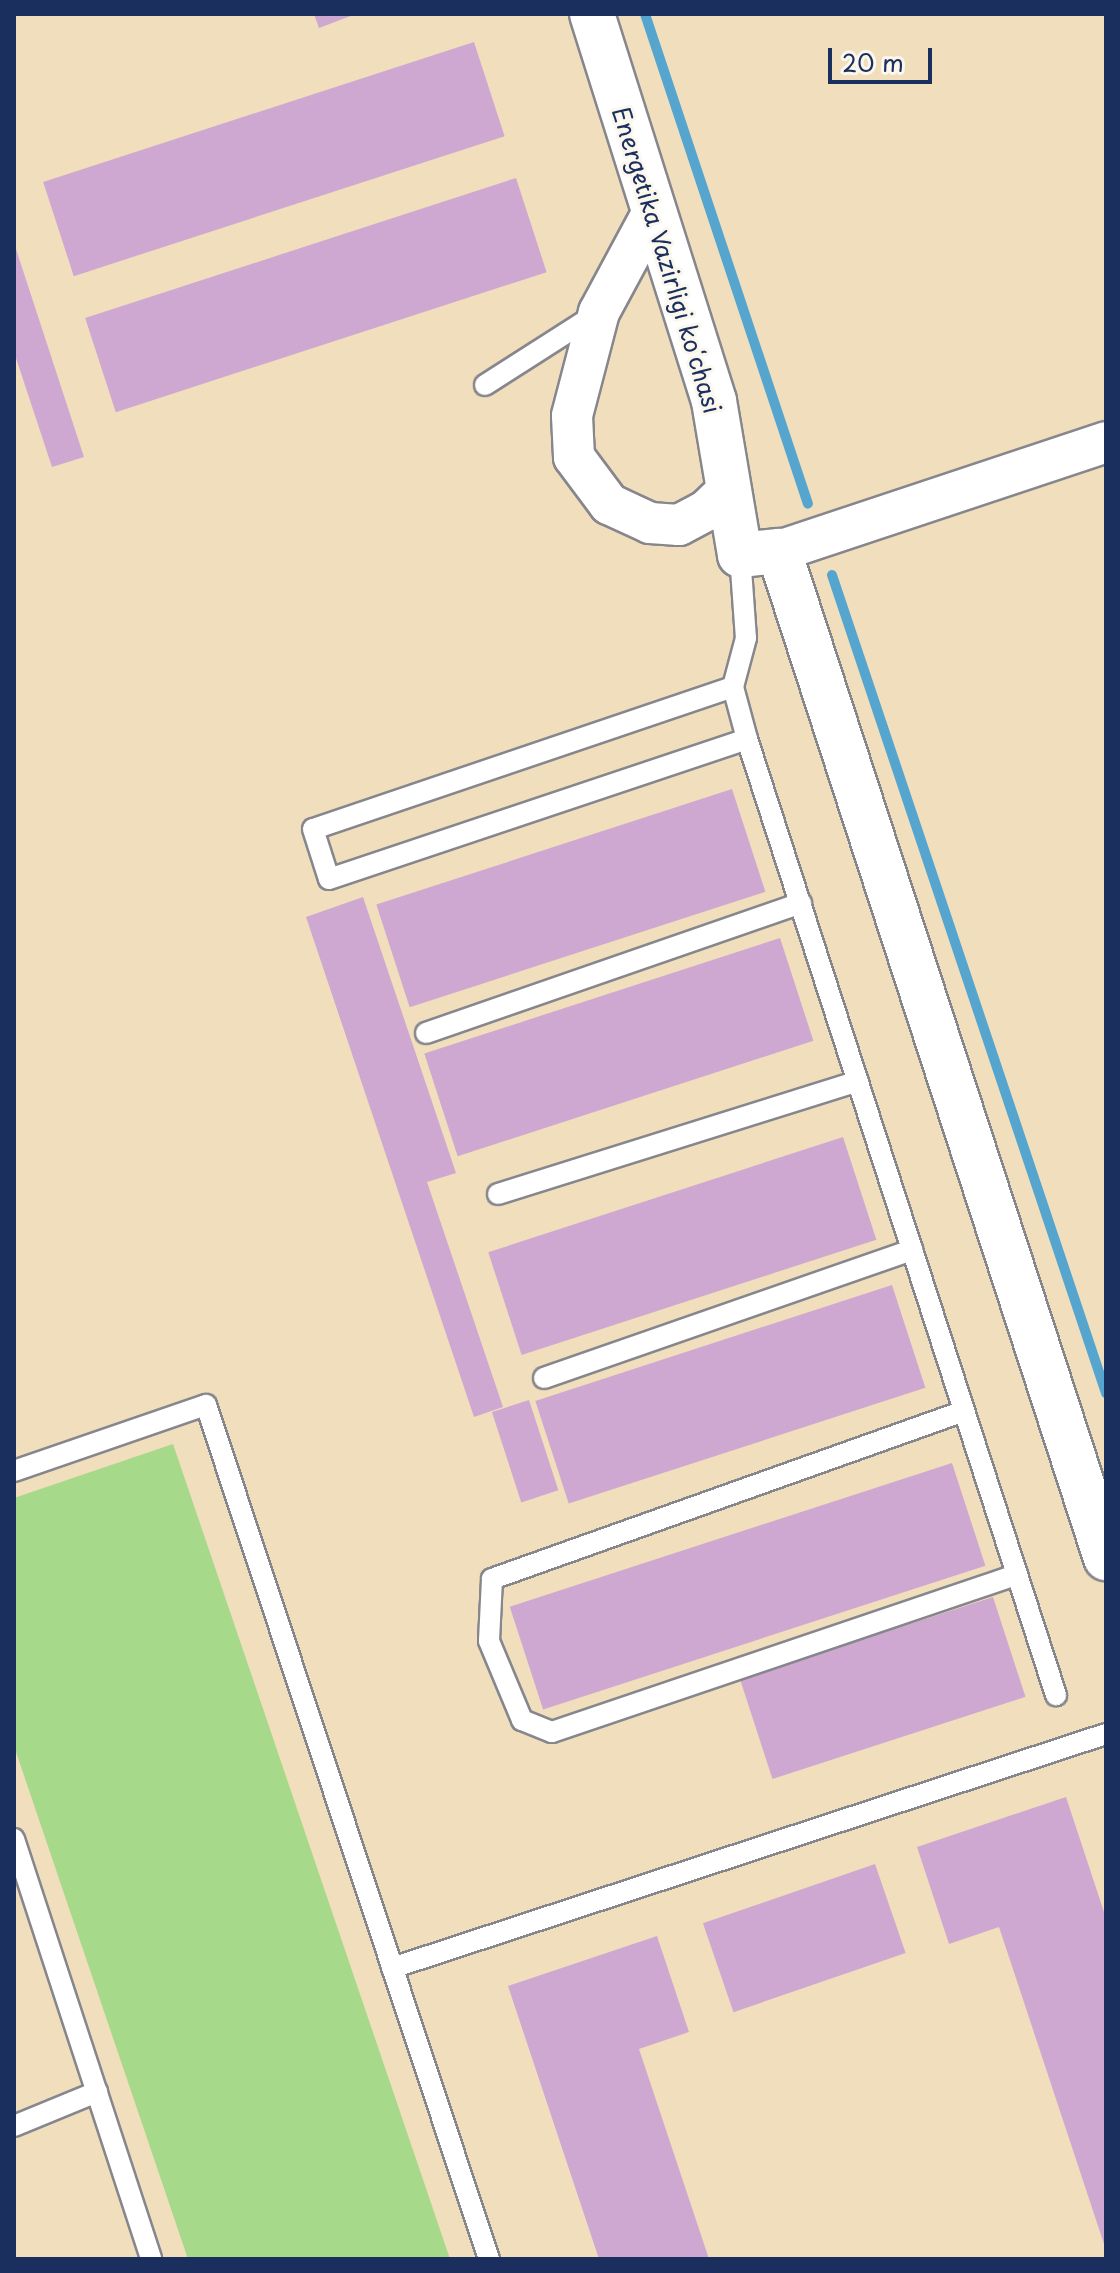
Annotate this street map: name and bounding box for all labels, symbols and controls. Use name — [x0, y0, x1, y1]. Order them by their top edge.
scale bar — [832, 32, 936, 82]
text: 20 m — [842, 44, 904, 80]
street label: Energetika Vazirligi koʻchasi — [606, 101, 728, 419]

